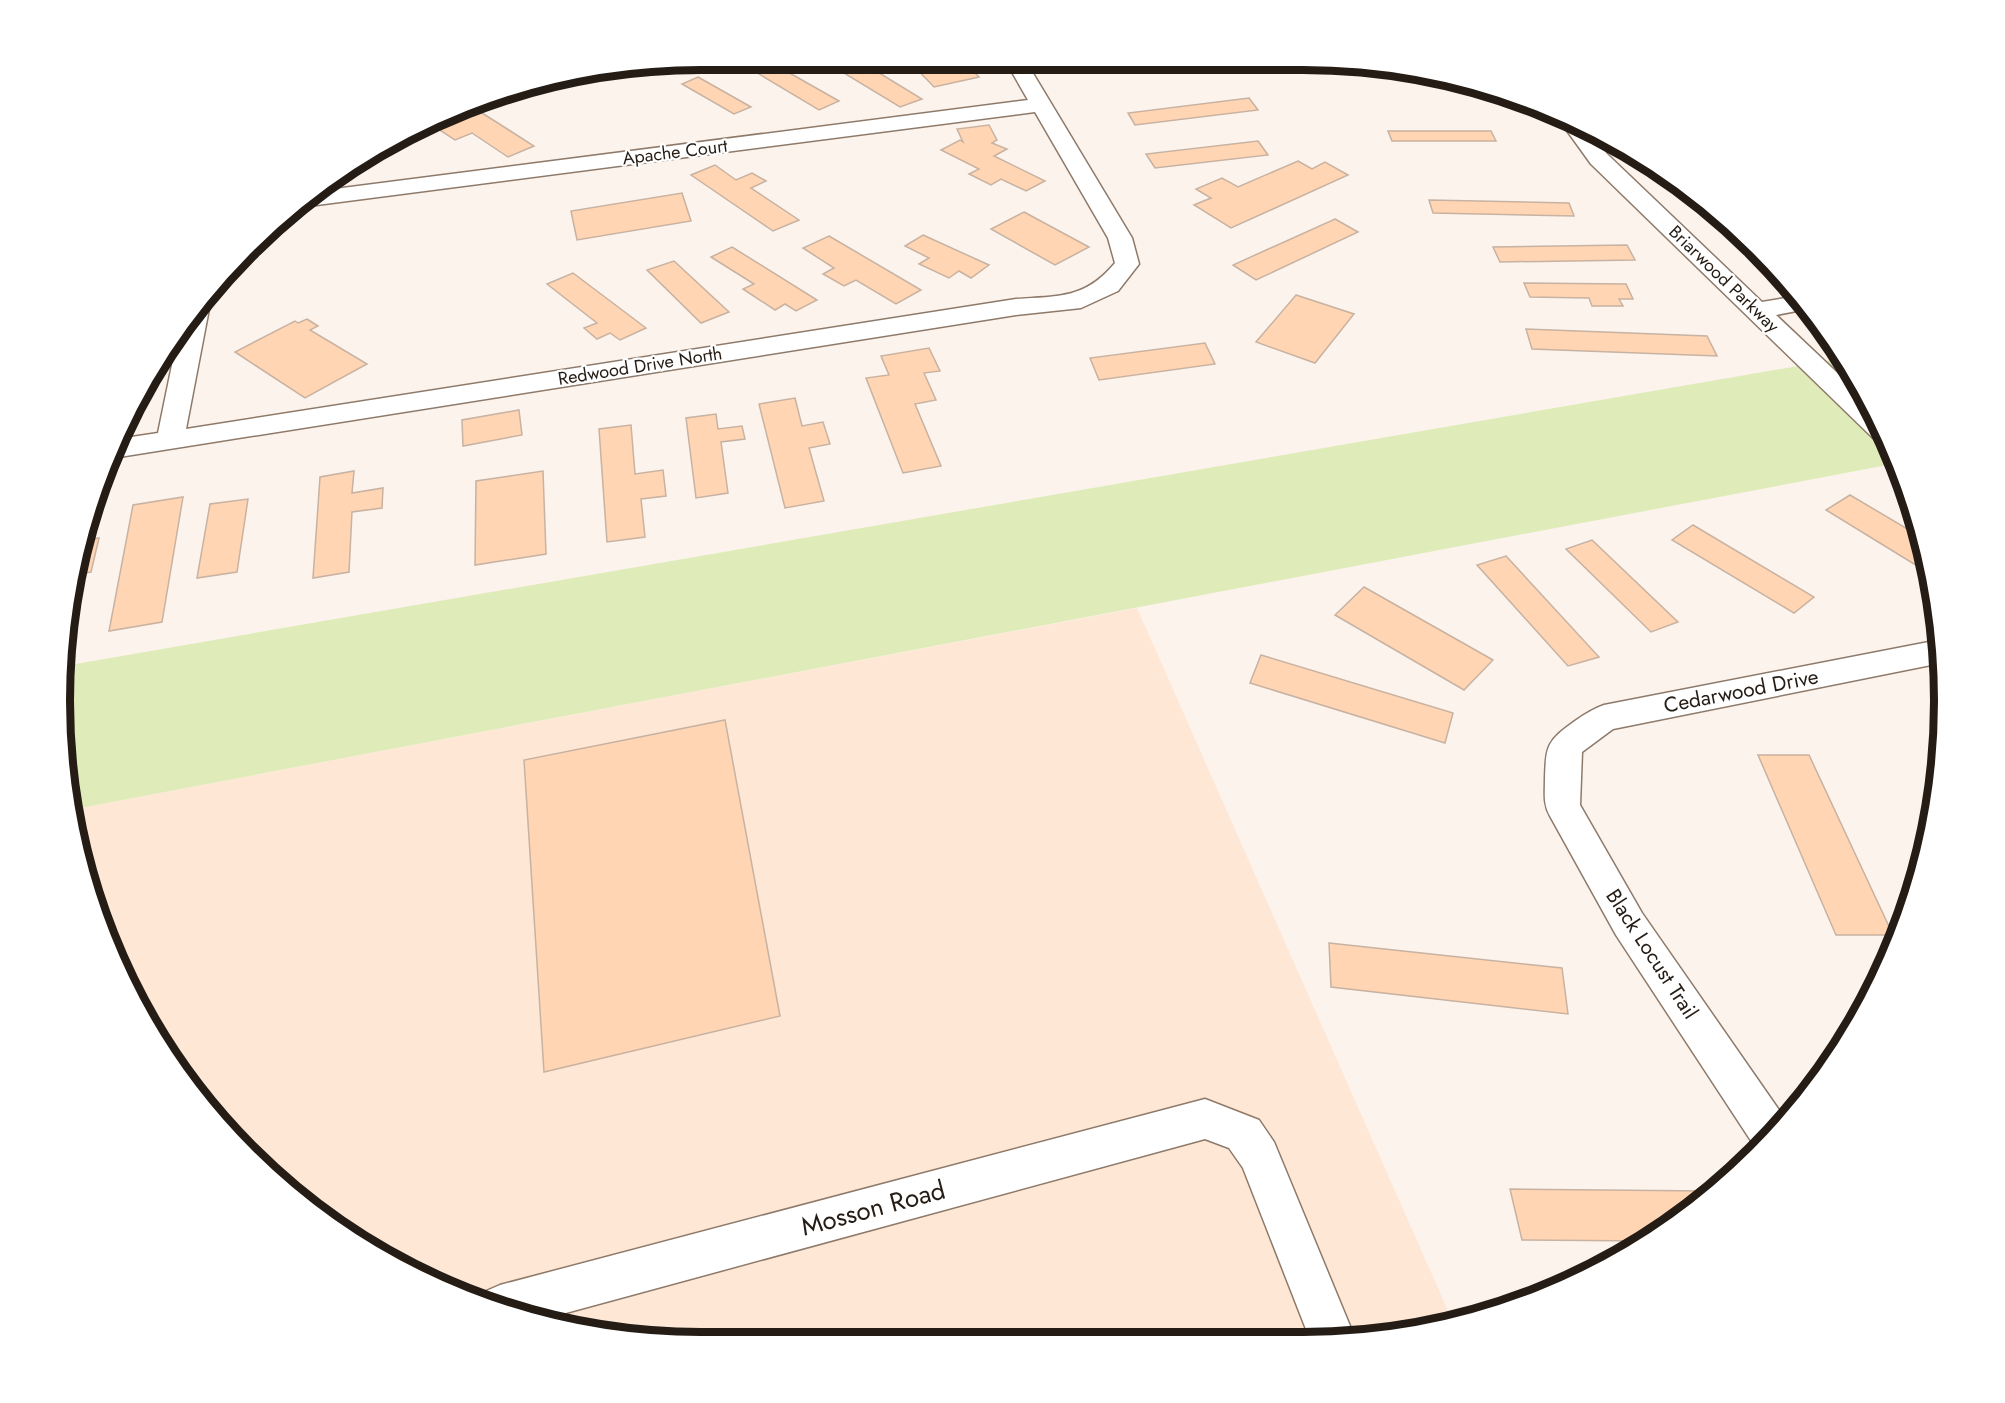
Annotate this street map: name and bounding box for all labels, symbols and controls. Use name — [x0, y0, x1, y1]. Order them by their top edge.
street label: Apache Court — [621, 133, 730, 171]
street label: Briarwood Parkway — [1663, 219, 1785, 339]
street label: Redwood Drive North — [556, 340, 724, 392]
street label: Cedarwood Drive — [1661, 661, 1821, 721]
street label: Black Locust Trail — [1599, 883, 1705, 1025]
street label: Mosson Road — [797, 1171, 949, 1245]

